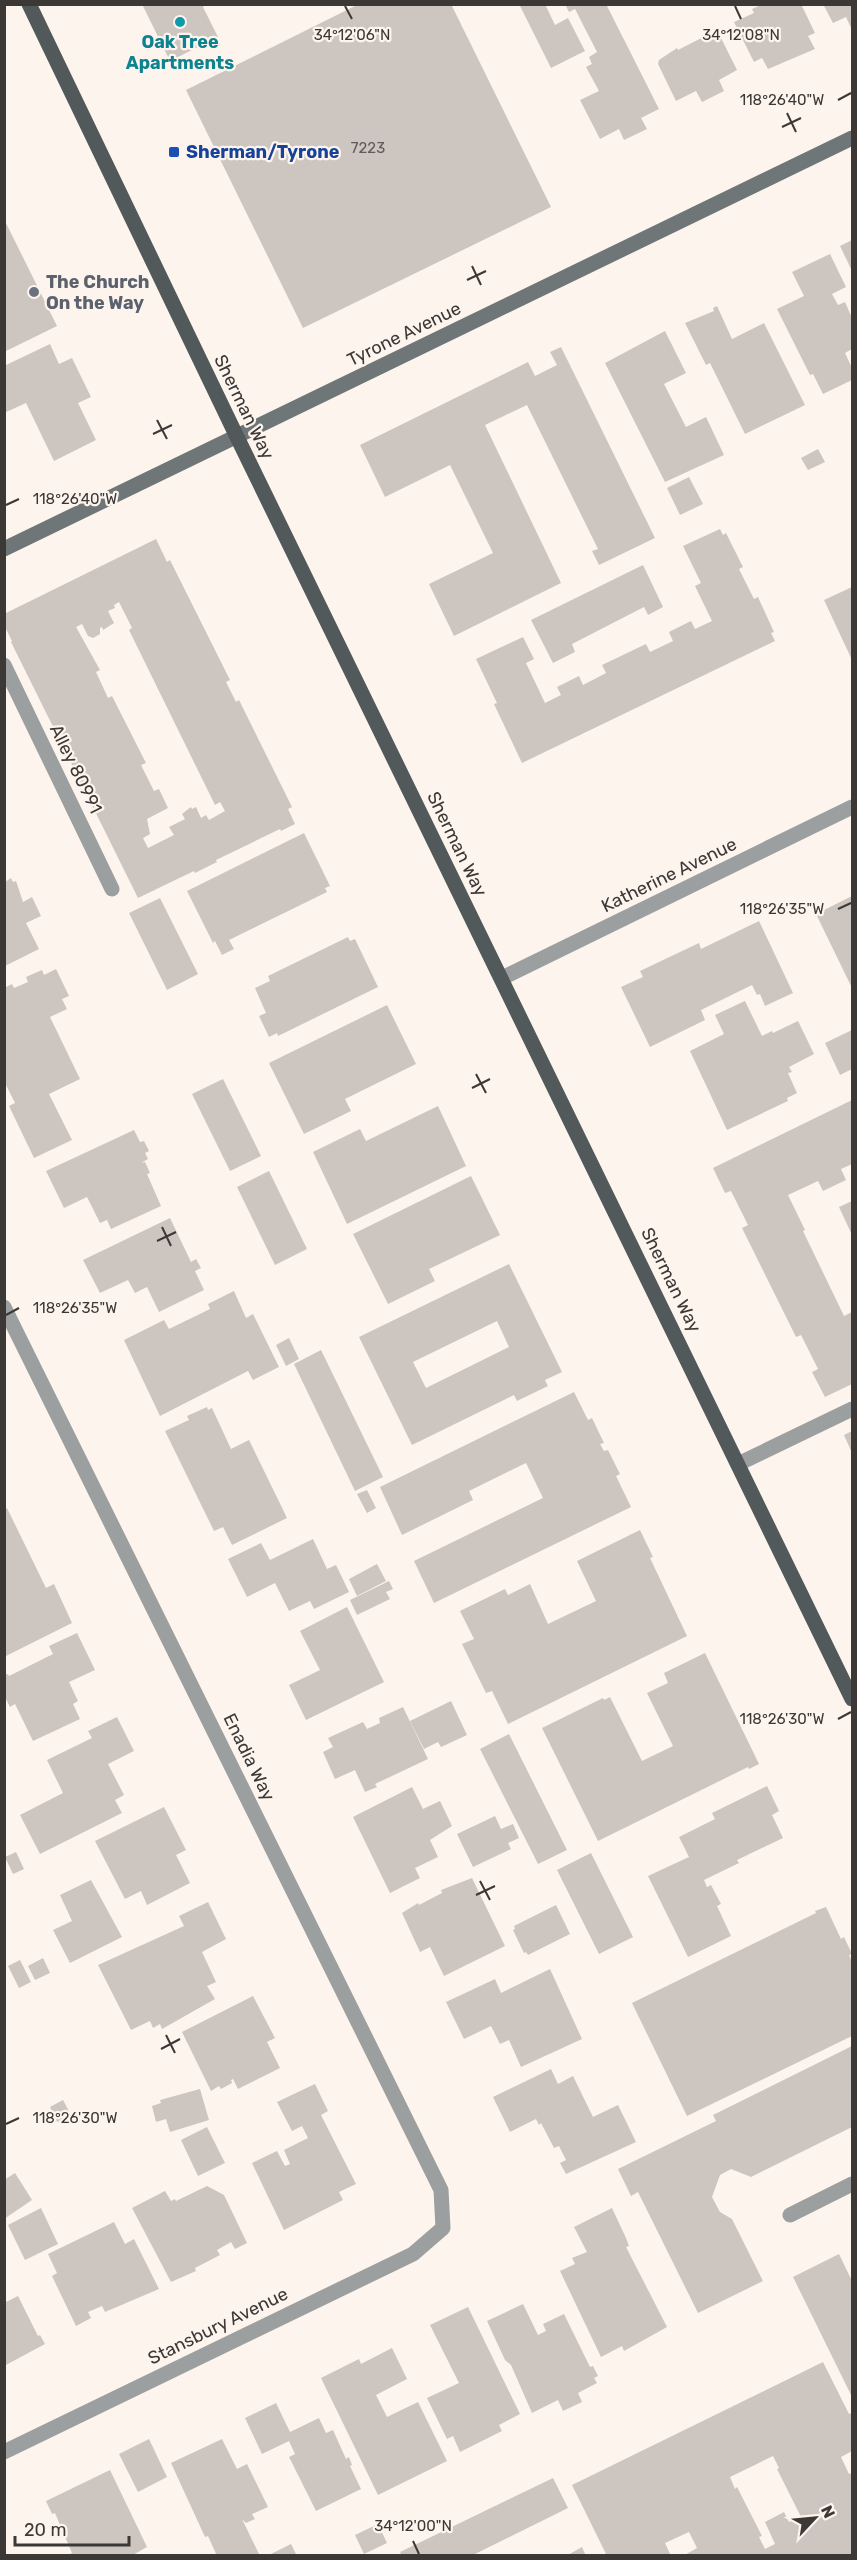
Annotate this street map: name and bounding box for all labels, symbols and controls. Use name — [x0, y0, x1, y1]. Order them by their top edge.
marker: Oak Tree Apartments — [173, 15, 187, 29]
text: 34°12'06"N — [314, 26, 390, 44]
text: 34°12'08"N — [702, 26, 780, 44]
place label: Oak Tree Apartments — [126, 31, 234, 74]
text: 118°26'40"W — [740, 91, 824, 109]
house number: 7223 — [351, 139, 385, 157]
place label: Sherman/Tyrone — [186, 141, 340, 163]
marker: Sherman/Tyrone — [167, 145, 181, 159]
place label: The Church On the Way — [46, 271, 150, 314]
marker: The Church On the Way — [27, 285, 41, 299]
street label: Tyrone Avenue — [344, 297, 464, 371]
street label: Sherman Way — [209, 351, 279, 463]
text: 118°26'40"W — [33, 490, 117, 508]
street label: Alley 80991 — [45, 721, 107, 817]
street label: Sherman Way — [422, 788, 492, 900]
street label: Katherine Avenue — [598, 833, 740, 917]
text: 118°26'35"W — [740, 900, 824, 918]
street label: Sherman Way — [636, 1224, 706, 1336]
text: 118°26'35"W — [33, 1299, 117, 1317]
street label: Enadia Way — [218, 1710, 280, 1804]
text: 118°26'30"W — [740, 1710, 824, 1728]
text: 118°26'30"W — [33, 2109, 117, 2127]
street label: Stansbury Avenue — [144, 2283, 292, 2369]
north arrow — [785, 2488, 845, 2548]
text: N — [817, 2502, 839, 2521]
scale bar — [15, 2509, 129, 2547]
text: 34°12'00"N — [374, 2517, 452, 2535]
text: 20 m — [24, 2519, 66, 2541]

